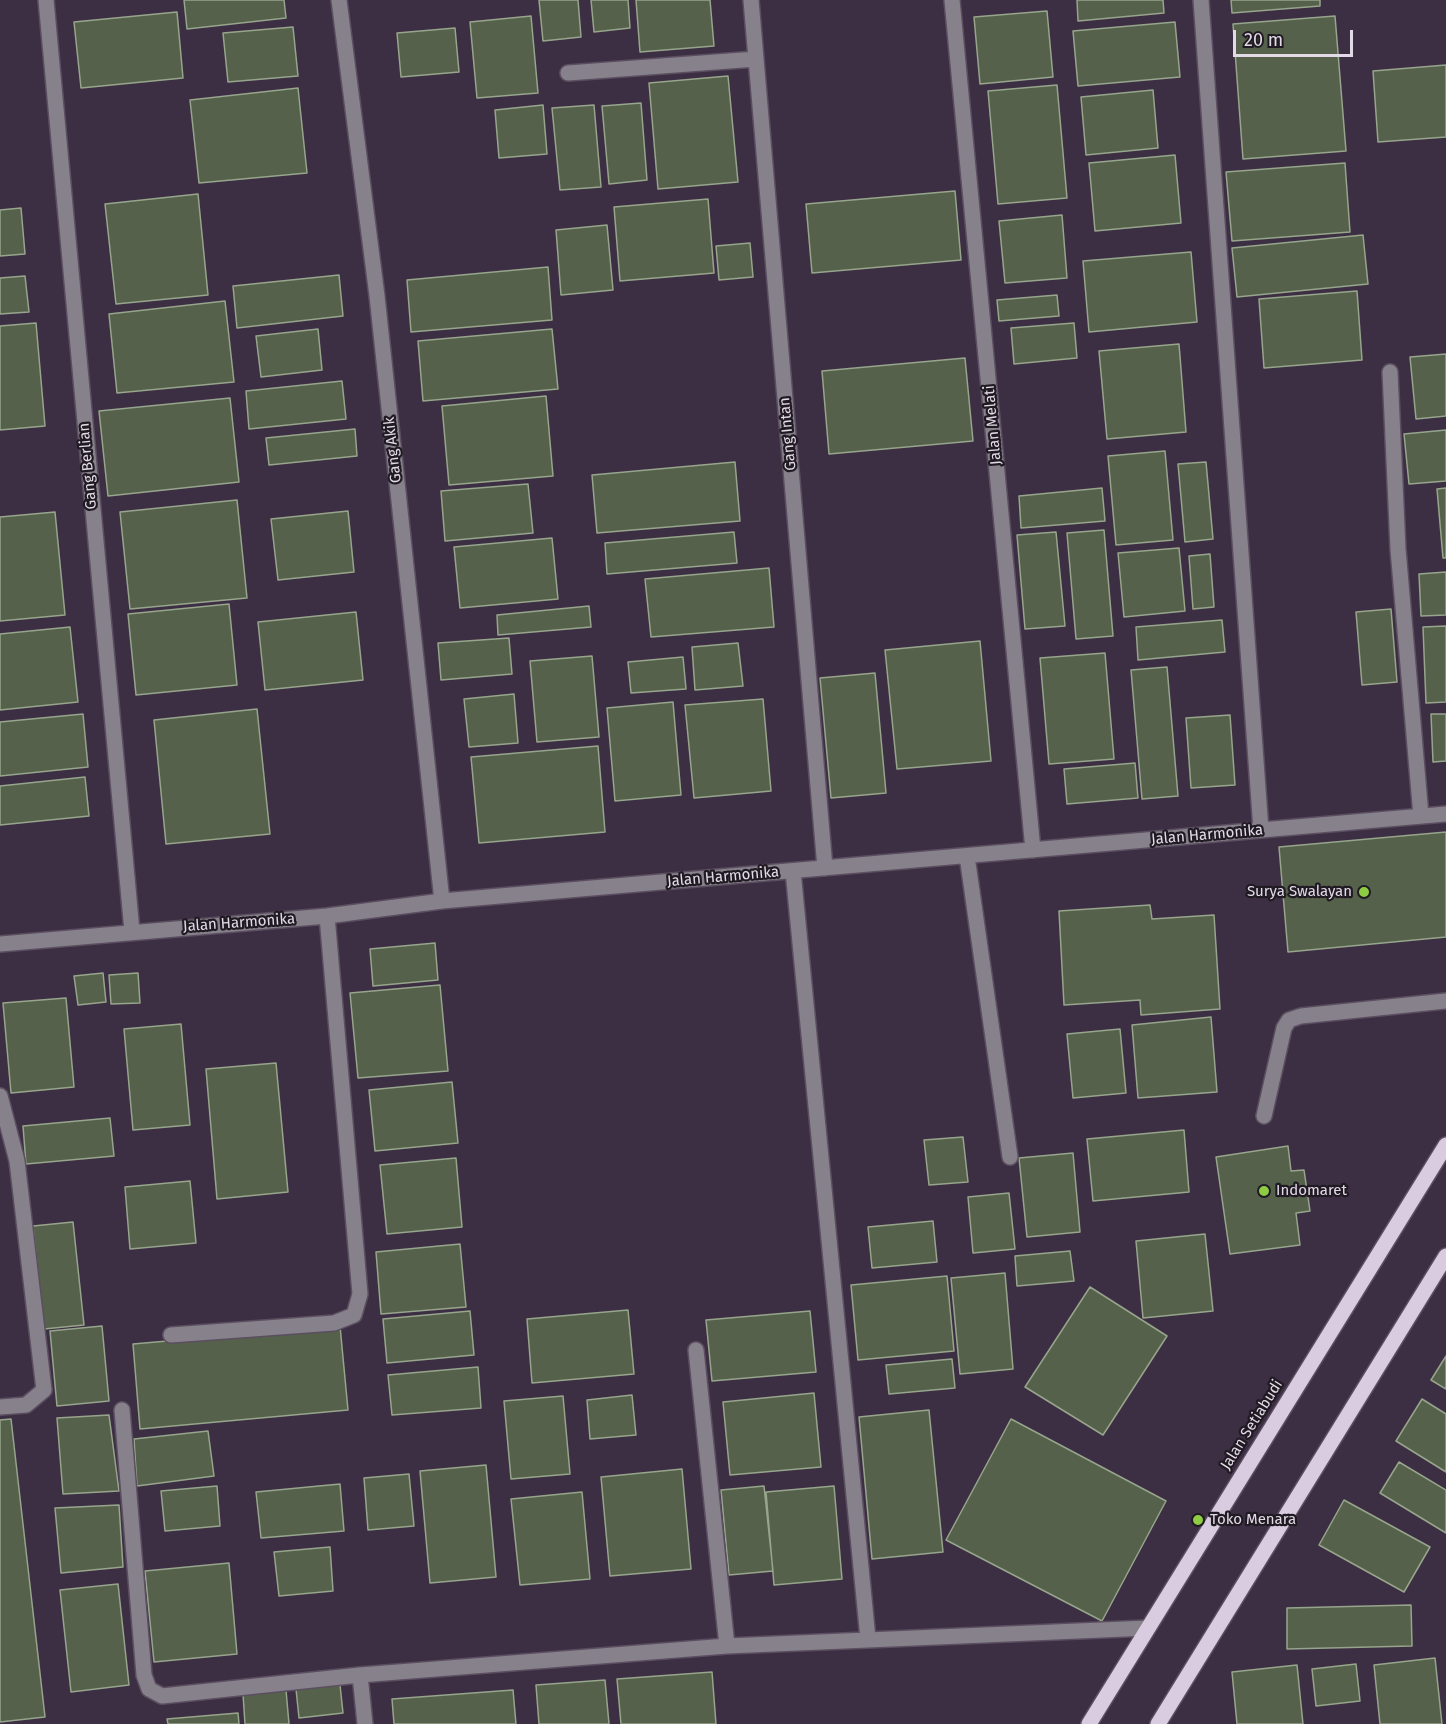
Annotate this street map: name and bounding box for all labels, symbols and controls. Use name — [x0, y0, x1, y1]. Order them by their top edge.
scale bar — [1236, 18, 1356, 56]
text: 20 m — [1244, 29, 1283, 51]
street label: Jalan Melati — [981, 384, 1005, 466]
street label: Gang Intan — [776, 397, 800, 471]
street label: Gang Akik — [381, 416, 405, 484]
street label: Gang Berlian — [75, 422, 101, 510]
street label: Jalan Harmonika — [1150, 821, 1264, 849]
street label: Jalan Harmonika — [666, 863, 780, 891]
place label: Surya Swalayan — [1247, 883, 1352, 901]
marker: Surya Swalayan — [1357, 885, 1371, 899]
street label: Jalan Harmonika — [182, 910, 296, 936]
place label: Indomaret — [1276, 1182, 1347, 1200]
marker: Indomaret — [1257, 1184, 1271, 1198]
street label: Jalan Setiabudi — [1217, 1377, 1287, 1473]
place label: Toko Menara — [1210, 1511, 1296, 1529]
marker: Toko Menara — [1191, 1513, 1205, 1527]

